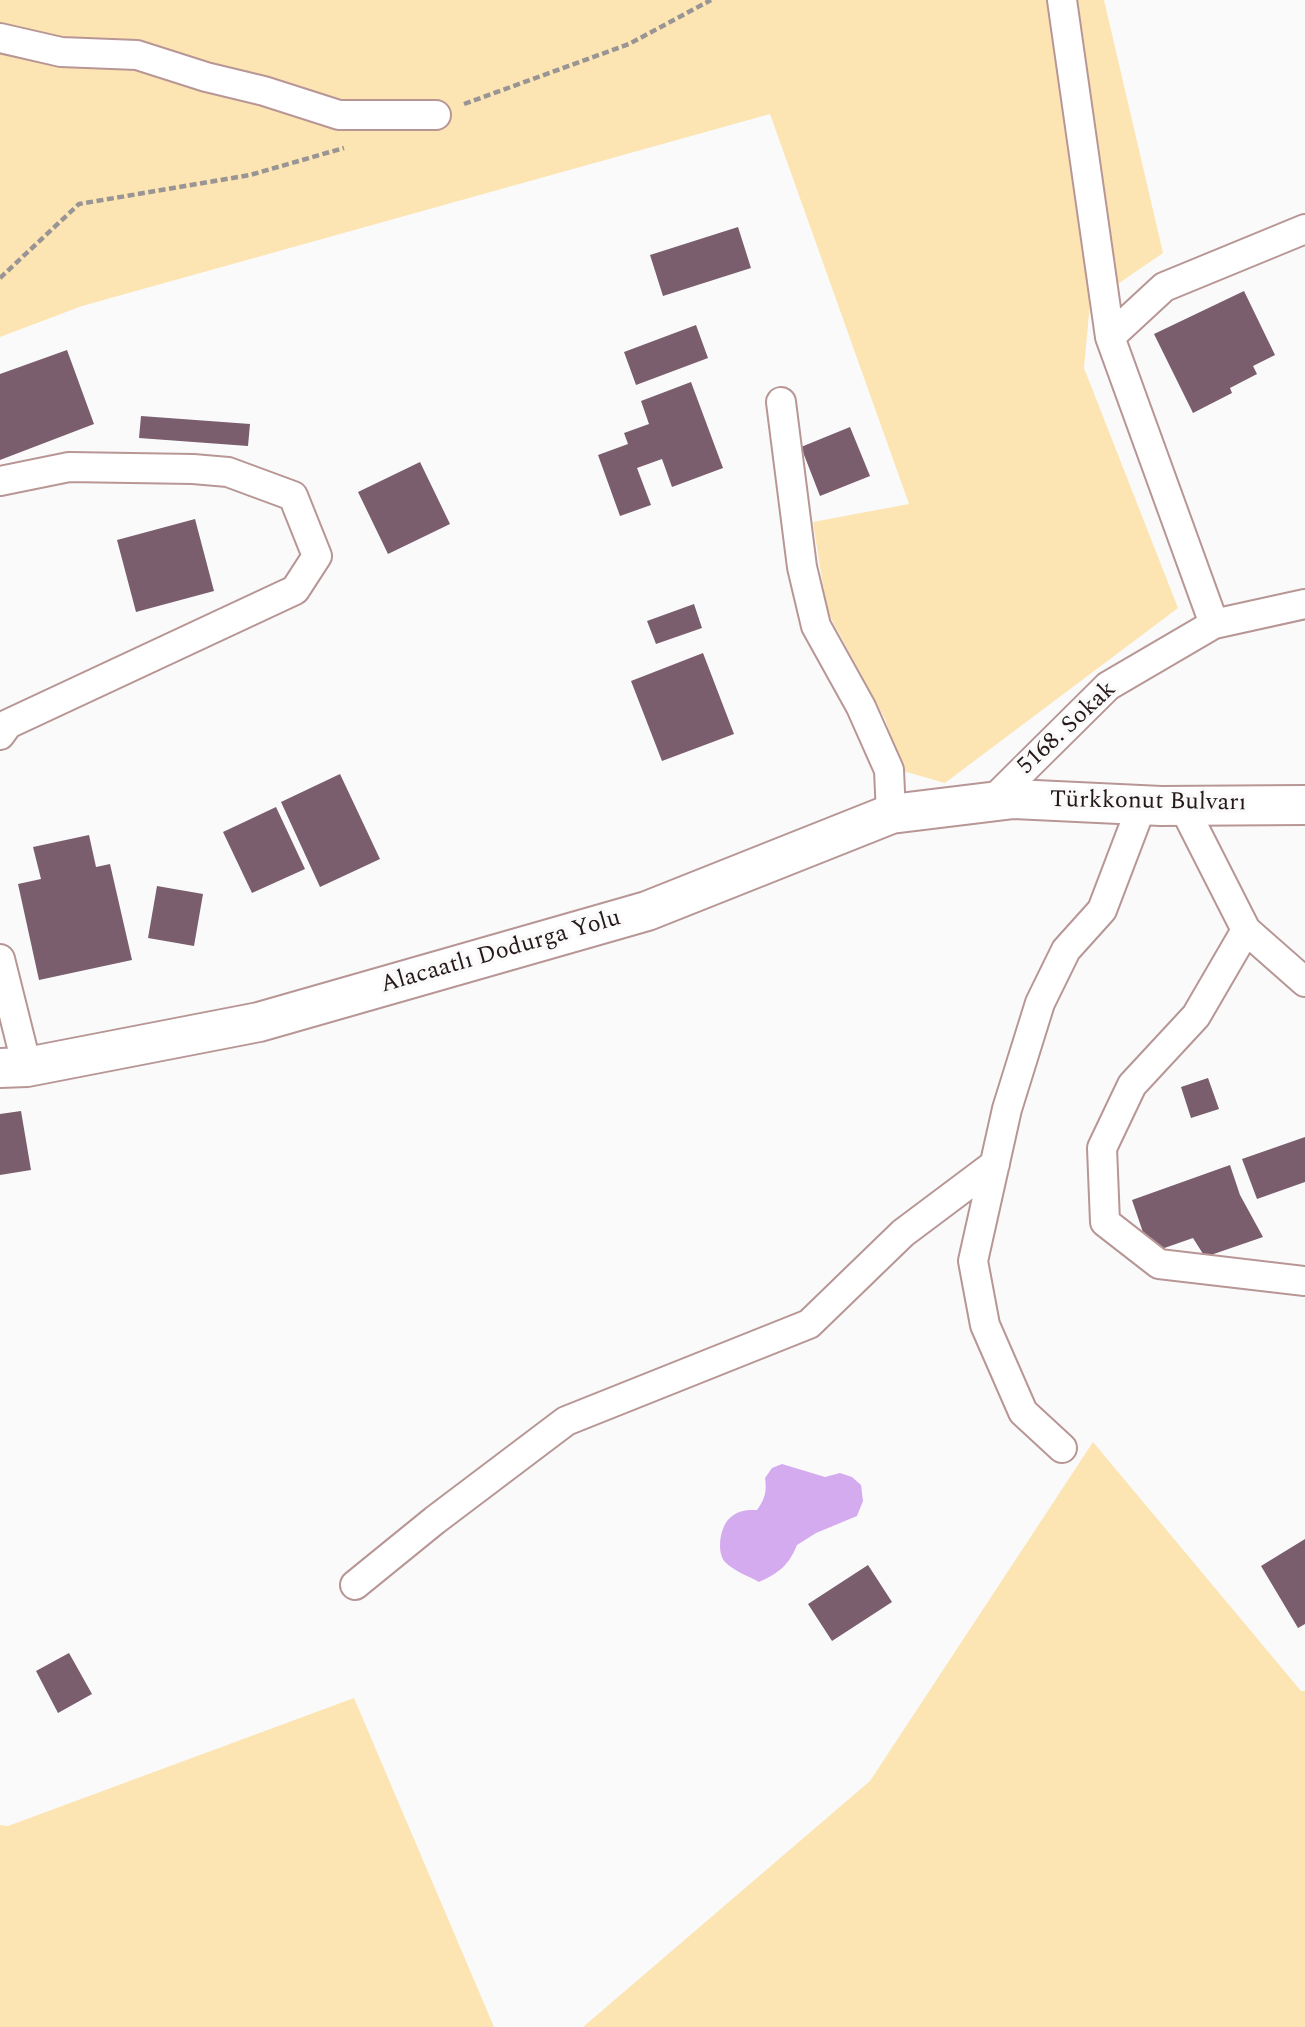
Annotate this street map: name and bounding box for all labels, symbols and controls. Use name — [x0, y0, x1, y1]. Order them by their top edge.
street label: 5168. Sokak — [1013, 676, 1123, 782]
street label: Türkkonut Bulvarı — [1050, 787, 1246, 819]
street label: Alacaatlı Dodurga Yolu — [378, 905, 624, 1001]

